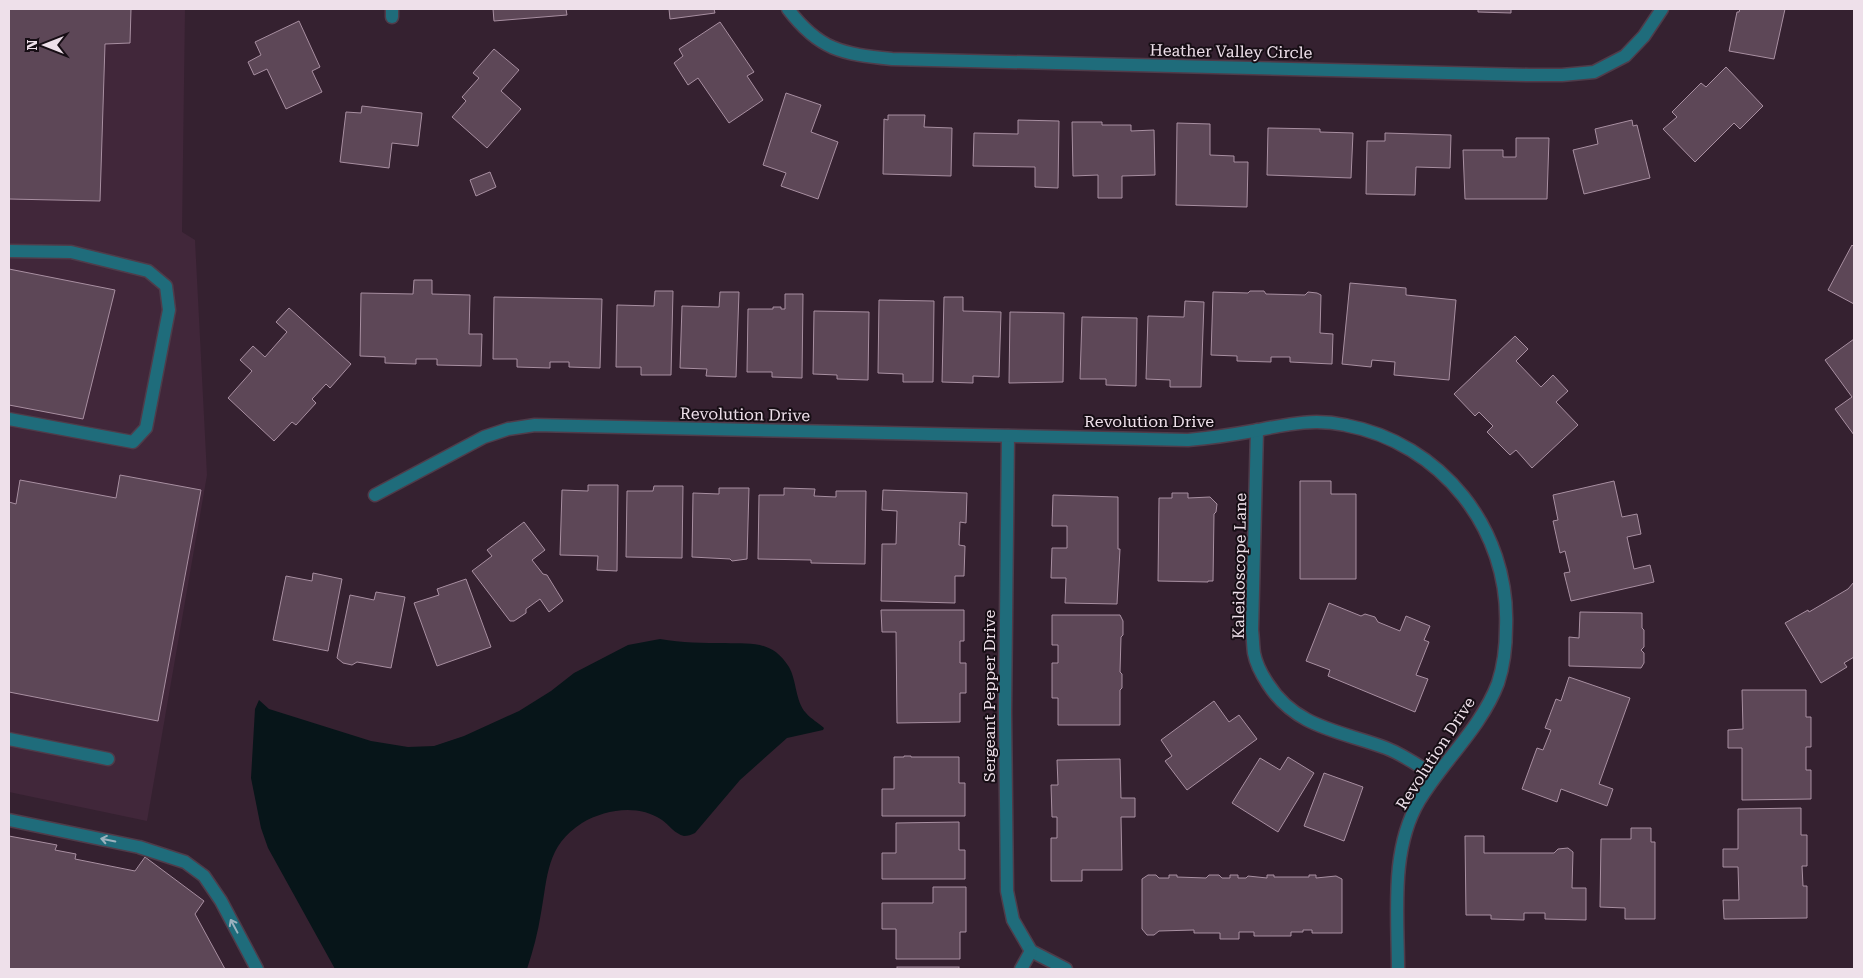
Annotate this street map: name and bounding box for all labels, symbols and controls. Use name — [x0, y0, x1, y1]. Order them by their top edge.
north arrow — [20, 20, 70, 70]
text: N — [24, 39, 40, 50]
street label: Heather Valley Circle — [1149, 41, 1313, 62]
street label: Revolution Drive — [680, 404, 810, 425]
street label: Revolution Drive — [1084, 412, 1214, 431]
street label: Kaleidoscope Lane — [1229, 492, 1250, 639]
street label: Sergeant Pepper Drive — [980, 610, 999, 782]
street label: Revolution Drive — [1392, 693, 1479, 813]
one-way arrow — [100, 835, 116, 845]
one-way arrow — [229, 919, 239, 934]

